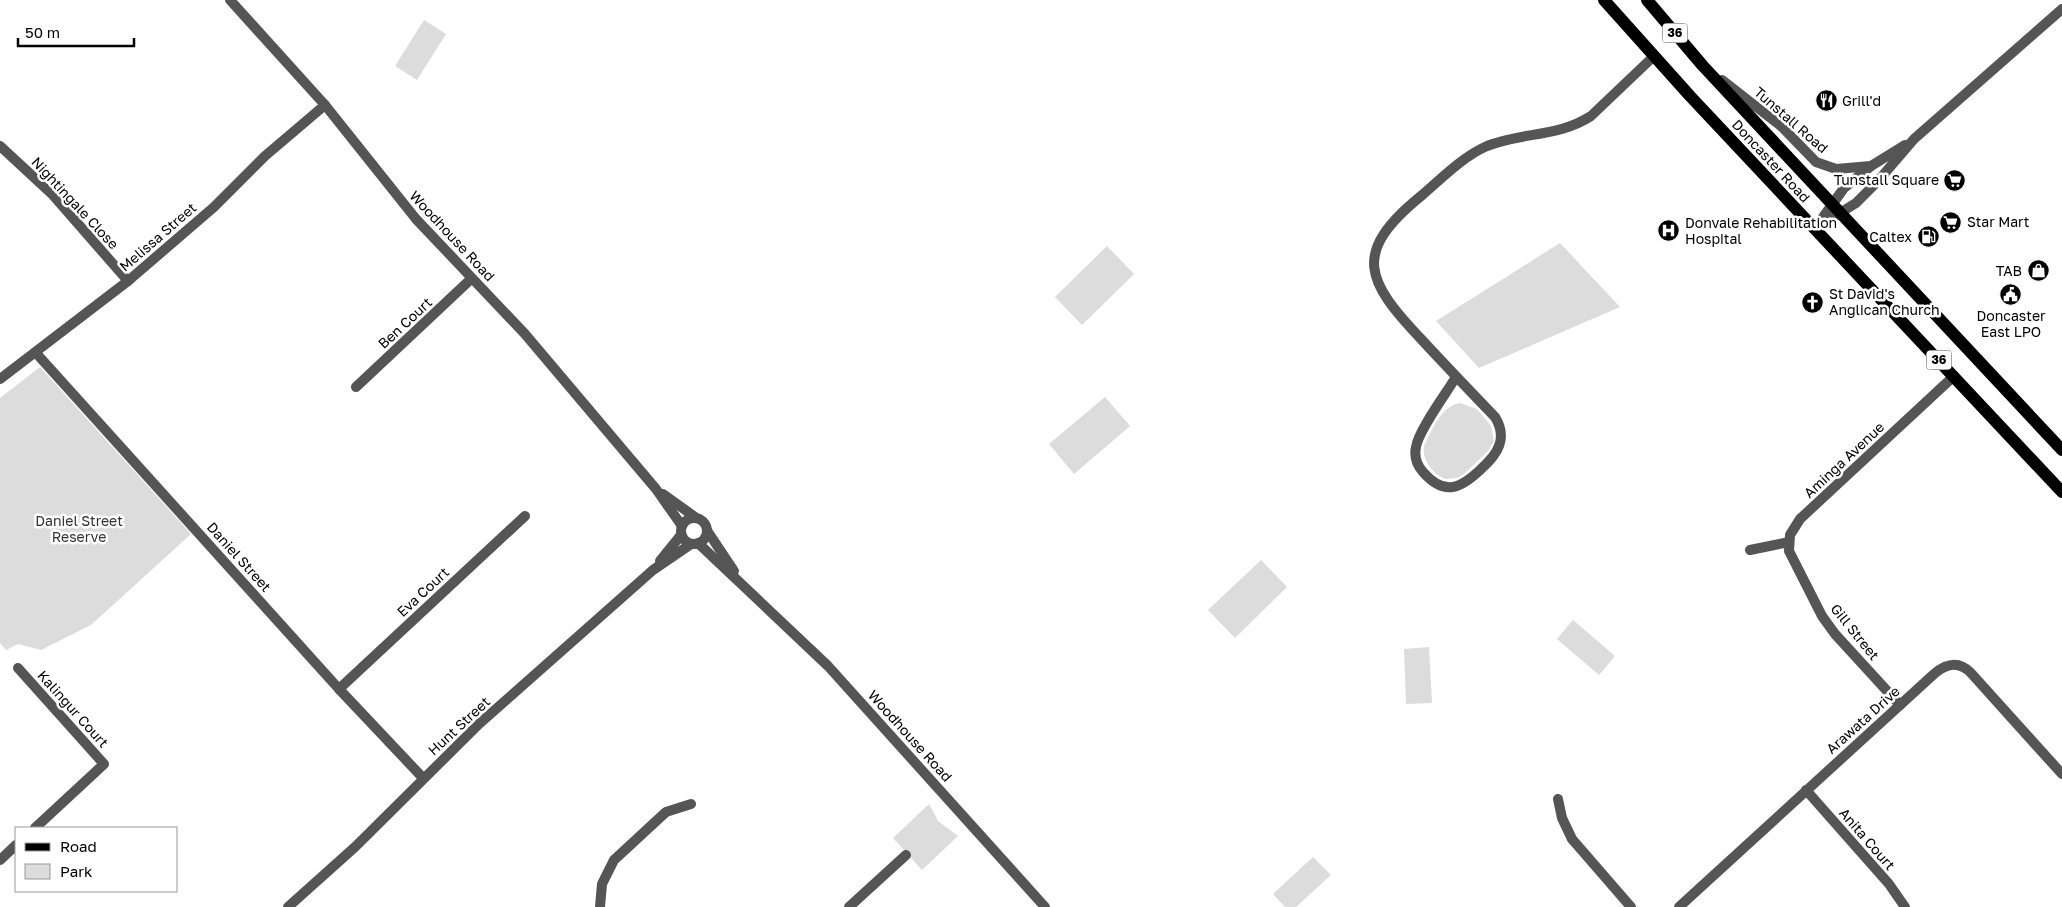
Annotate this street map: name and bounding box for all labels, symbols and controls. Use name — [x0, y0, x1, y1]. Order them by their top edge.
scale bar — [18, 15, 134, 47]
text: 50 m — [25, 23, 60, 41]
road number: 36 — [1662, 23, 1688, 42]
street label: Tunstall Road — [1751, 83, 1832, 156]
restaurant icon: Grill'd — [1814, 89, 1838, 113]
place label: Grill'd — [1842, 92, 1881, 109]
street label: Doncaster Road — [1729, 116, 1814, 205]
street label: Nightingale Close — [28, 153, 122, 252]
supermarket icon: Tunstall Square — [1943, 168, 1967, 192]
place label: Tunstall Square — [1834, 171, 1939, 188]
street label: Woodhouse Road — [406, 187, 499, 284]
street label: Melissa Street — [116, 199, 200, 275]
supermarket icon: Star Mart — [1939, 210, 1963, 234]
place label: Star Mart — [1967, 213, 2029, 230]
place label: Donvale Rehabilitation Hospital — [1685, 214, 1837, 247]
hospital icon: Donvale Rehabilitation Hospital — [1657, 219, 1681, 243]
fuel station icon: Caltex — [1916, 225, 1940, 249]
place label: Caltex — [1869, 228, 1912, 245]
shop icon: TAB — [2026, 259, 2050, 283]
place label: TAB — [1996, 262, 2022, 279]
public building icon: Doncaster East LPO — [1999, 282, 2023, 306]
place label: St David's Anglican Church — [1829, 285, 1940, 318]
church icon: St David's Anglican Church — [1801, 290, 1825, 314]
street label: Ben Court — [374, 293, 435, 352]
place label: Doncaster East LPO — [1977, 307, 2046, 340]
road number: 36 — [1926, 350, 1952, 370]
street label: Aminga Avenue — [1800, 418, 1887, 501]
park label: Daniel Street Reserve — [35, 512, 123, 545]
street label: Daniel Street — [204, 518, 275, 595]
street label: Eva Court — [393, 563, 452, 620]
street label: Gill Street — [1828, 600, 1883, 663]
street label: Kalingur Court — [34, 667, 112, 751]
street label: Arawata Drive — [1822, 682, 1903, 757]
street label: Woodhouse Road — [865, 686, 956, 785]
street label: Hunt Street — [424, 693, 493, 758]
street label: Anita Court — [1836, 804, 1899, 873]
legend — [15, 827, 178, 892]
text: Road — [60, 837, 97, 855]
text: Park — [60, 862, 93, 880]

